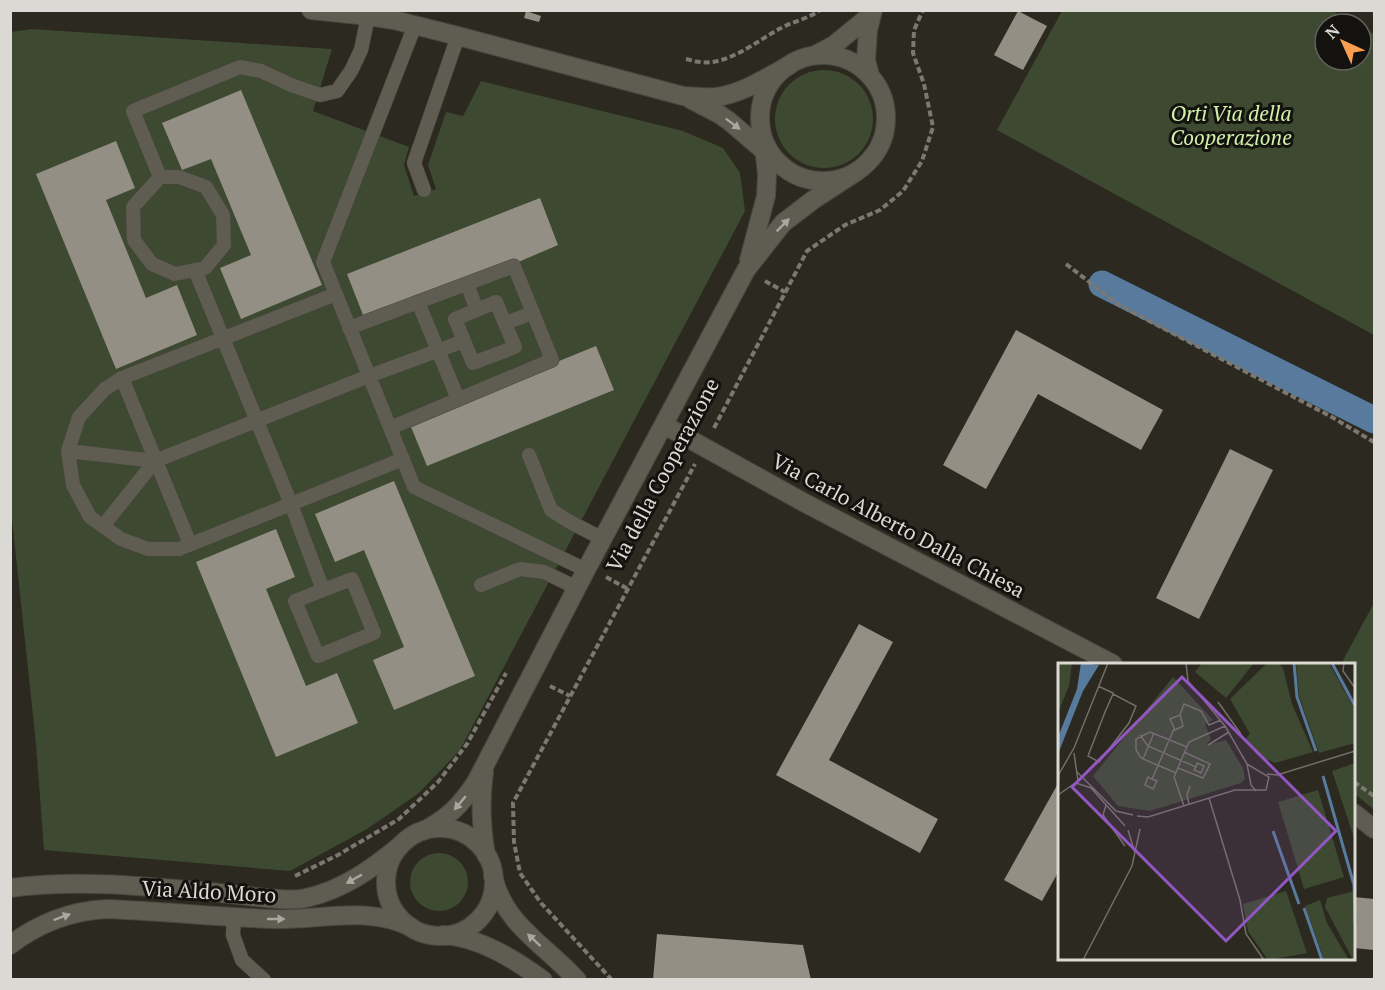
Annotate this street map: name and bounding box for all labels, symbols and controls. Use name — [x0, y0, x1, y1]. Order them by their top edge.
north arrow — [1313, 12, 1373, 72]
text: N — [1320, 19, 1344, 43]
park label: Orti Via della Cooperazione — [1170, 99, 1292, 151]
one-way arrow — [726, 118, 741, 130]
one-way arrow — [775, 218, 789, 232]
street label: Via della Cooperazione — [599, 373, 725, 576]
street label: Via Carlo Alberto Dalla Chiesa — [767, 446, 1030, 604]
inset map — [1058, 663, 1355, 960]
one-way arrow — [454, 795, 467, 810]
street label: Via Aldo Moro — [141, 874, 277, 909]
one-way arrow — [345, 874, 362, 884]
one-way arrow — [53, 912, 71, 922]
one-way arrow — [267, 914, 286, 924]
one-way arrow — [527, 933, 542, 947]

